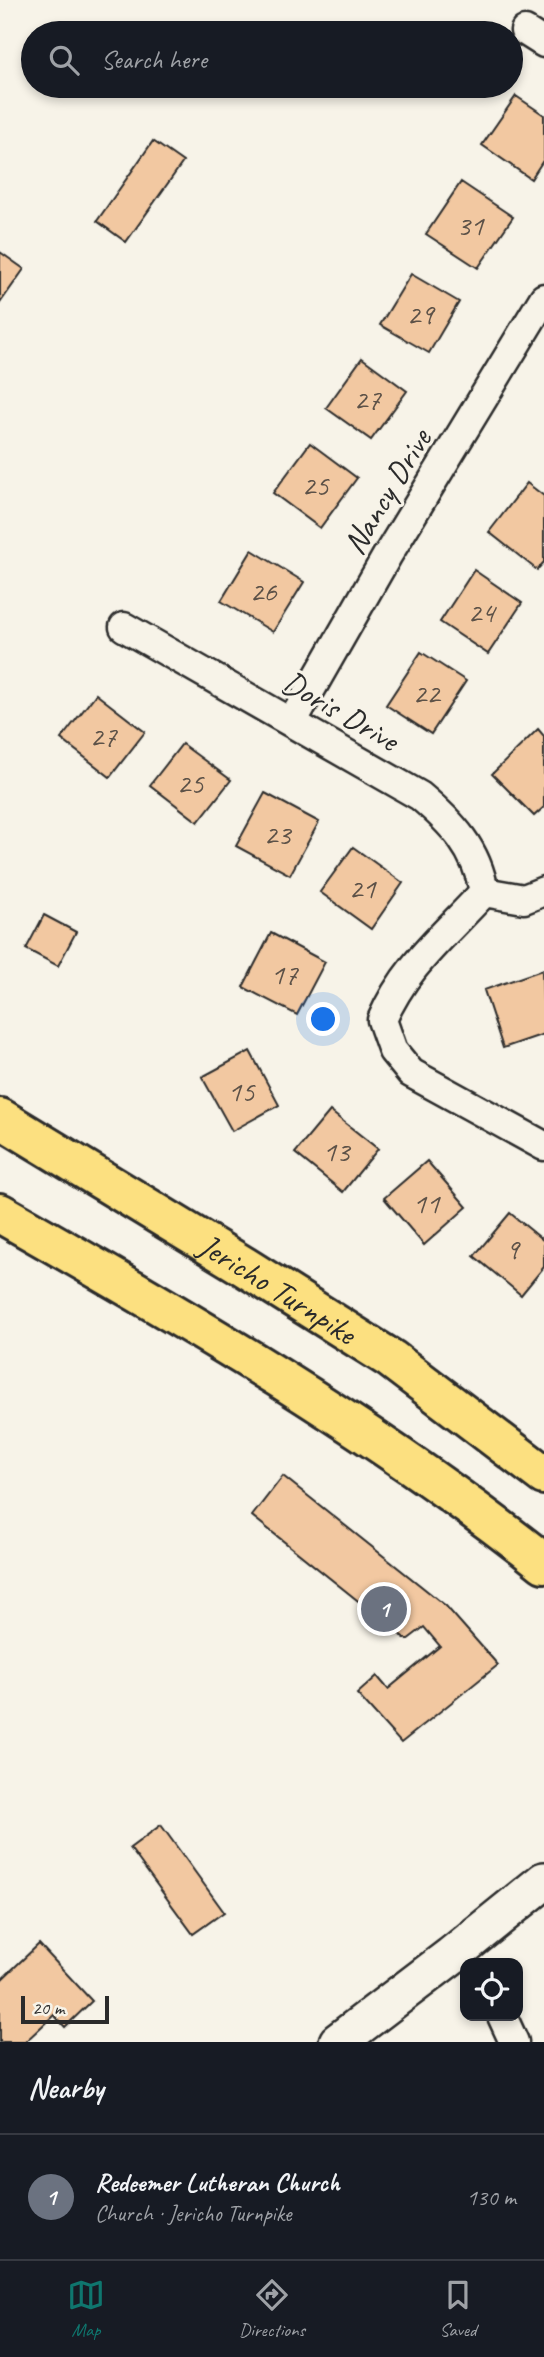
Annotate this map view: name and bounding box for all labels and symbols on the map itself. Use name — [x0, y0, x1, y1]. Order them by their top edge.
house number: 31 — [457, 206, 485, 244]
house number: 29 — [407, 295, 436, 333]
house number: 27 — [354, 380, 382, 418]
street label: Nancy Drive — [333, 419, 442, 562]
house number: 25 — [302, 466, 330, 504]
house number: 26 — [250, 572, 278, 610]
house number: 24 — [468, 593, 497, 631]
street label: Doris Drive — [275, 661, 408, 762]
house number: 22 — [413, 674, 442, 712]
house number: 27 — [90, 717, 118, 755]
house number: 25 — [177, 764, 205, 802]
house number: 23 — [264, 815, 293, 853]
house number: 21 — [349, 869, 377, 907]
house number: 17 — [271, 955, 299, 993]
your location — [306, 1002, 340, 1036]
house number: 15 — [228, 1072, 256, 1110]
house number: 13 — [323, 1132, 352, 1170]
house number: 11 — [413, 1184, 441, 1222]
street label: Jericho Turnpike — [190, 1223, 366, 1355]
house number: 9 — [505, 1230, 521, 1268]
pin: 1 — [361, 1583, 407, 1635]
scale bar — [21, 1993, 108, 2025]

